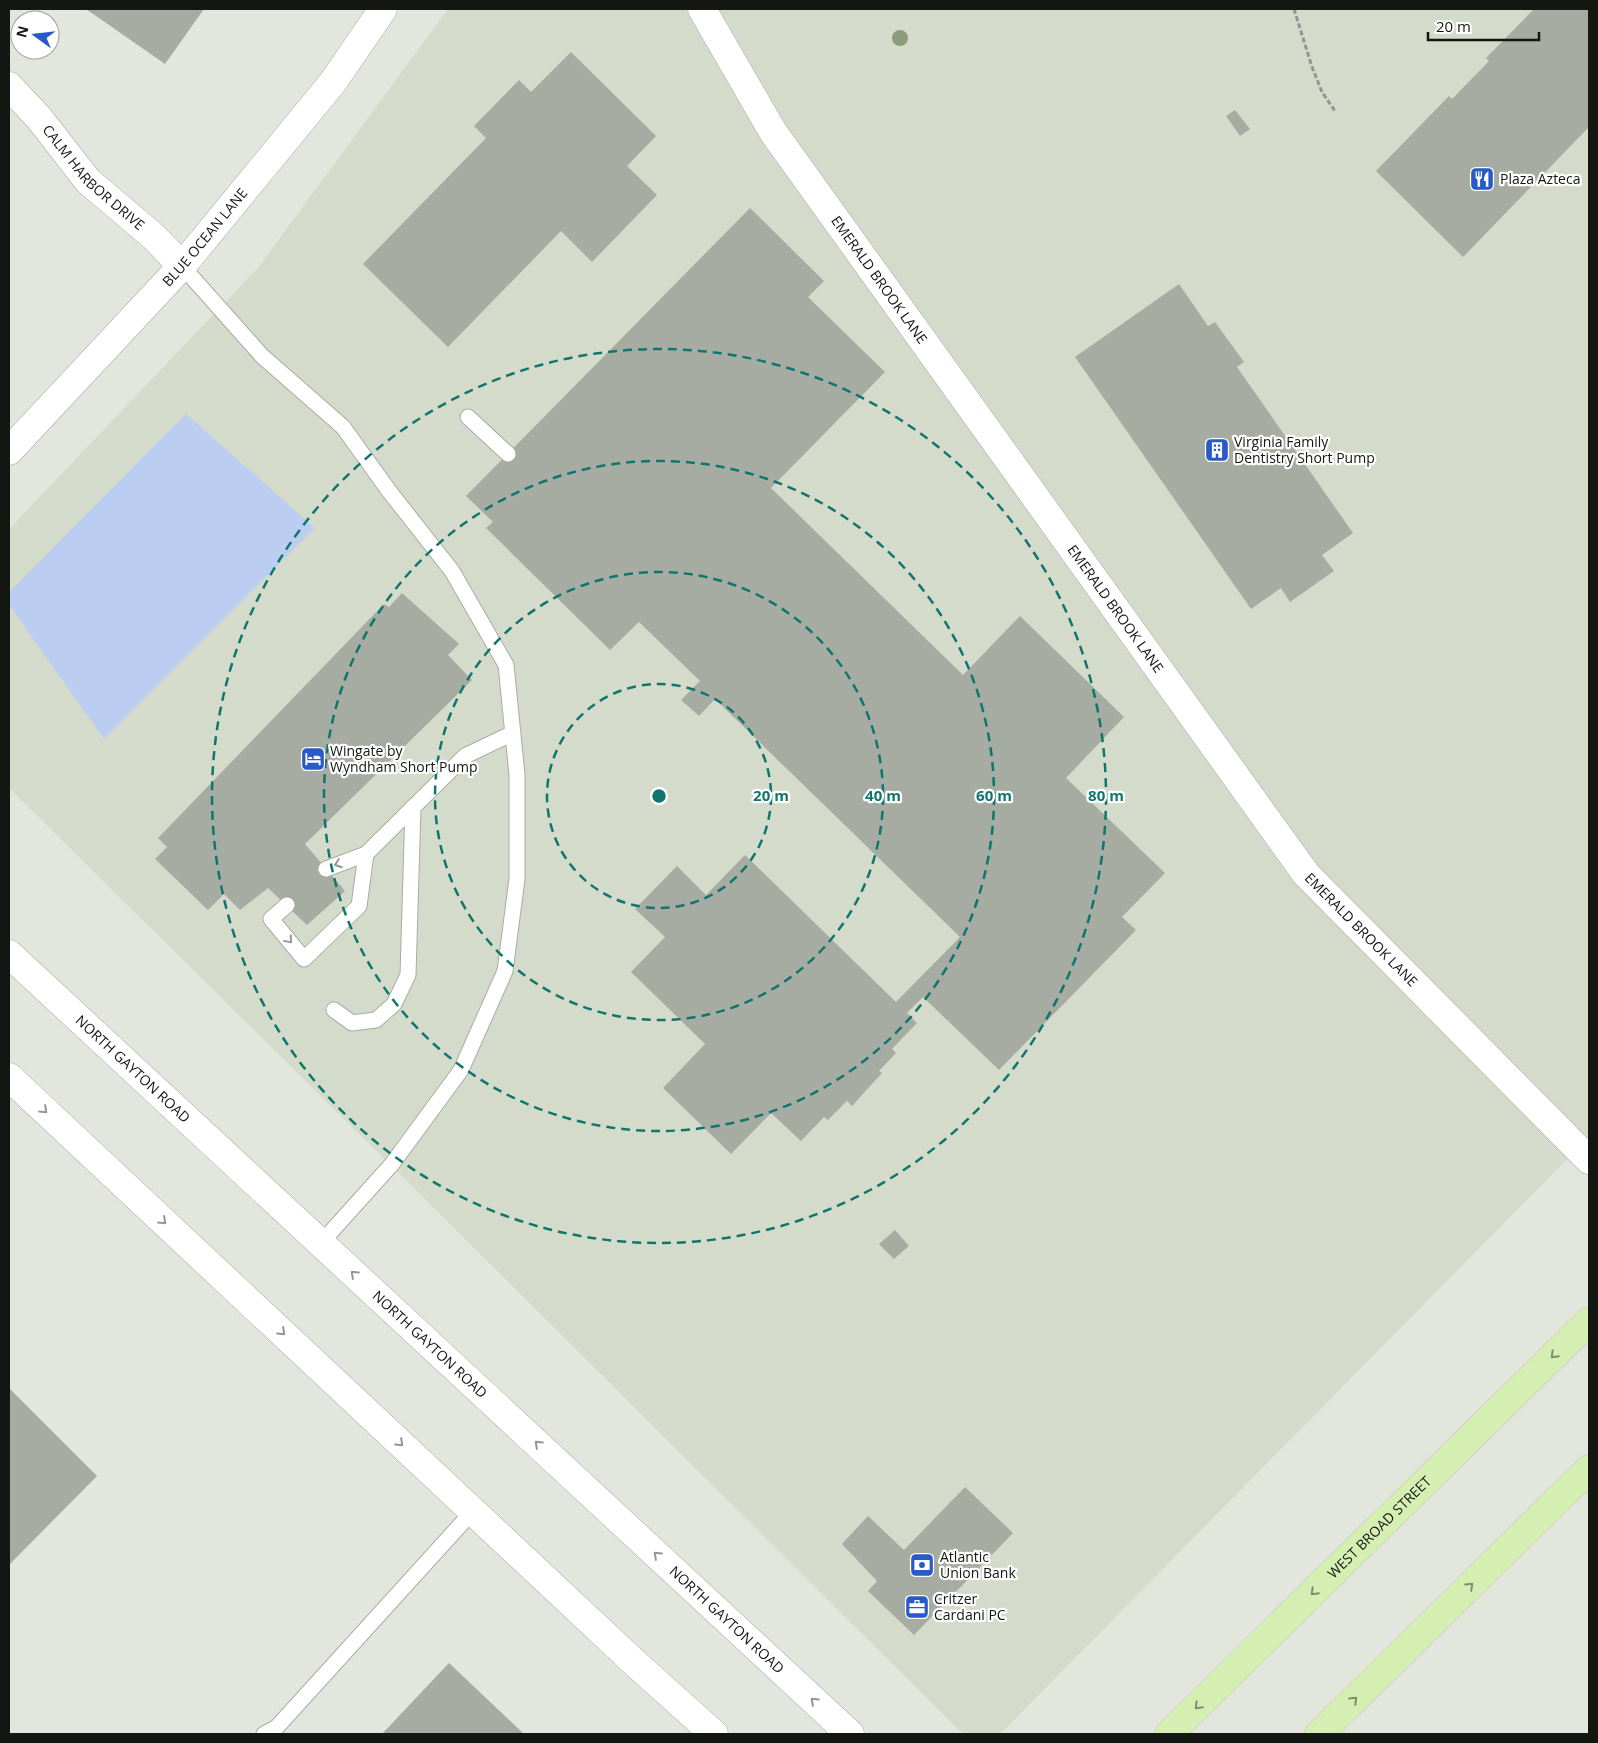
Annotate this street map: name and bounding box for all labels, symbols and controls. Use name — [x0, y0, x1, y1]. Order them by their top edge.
north arrow — [10, 10, 60, 60]
scale bar — [1428, 10, 1539, 42]
text: 20 m — [1436, 16, 1471, 36]
text: N — [11, 24, 33, 39]
street label: CALM HARBOR DRIVE — [39, 121, 149, 234]
restaurant icon: Plaza Azteca — [1469, 166, 1495, 192]
place label: Plaza Azteca — [1500, 169, 1580, 188]
street label: BLUE OCEAN LANE — [158, 184, 251, 290]
street label: EMERALD BROOK LANE — [827, 212, 932, 347]
place label: Virginia Family Dentistry Short Pump — [1234, 432, 1375, 467]
building icon: Virginia Family Dentistry Short Pump — [1204, 437, 1230, 463]
street label: EMERALD BROOK LANE — [1064, 541, 1168, 676]
place label: Wingate by Wyndham Short Pump — [330, 741, 478, 776]
hotel icon: Wingate by Wyndham Short Pump — [300, 746, 326, 772]
text: 20 m — [753, 785, 789, 805]
text: 40 m — [865, 785, 901, 805]
text: 60 m — [976, 785, 1012, 805]
text: 80 m — [1088, 785, 1124, 805]
centre of rings — [650, 787, 668, 805]
one-way arrow — [334, 859, 342, 869]
street label: EMERALD BROOK LANE — [1301, 868, 1422, 990]
one-way arrow — [283, 935, 292, 944]
street label: NORTH GAYTON ROAD — [72, 1011, 195, 1127]
one-way arrow — [39, 1104, 48, 1113]
one-way arrow — [157, 1215, 166, 1224]
one-way arrow — [351, 1271, 360, 1280]
street label: NORTH GAYTON ROAD — [369, 1286, 492, 1402]
one-way arrow — [276, 1326, 285, 1335]
one-way arrow — [1551, 1349, 1560, 1358]
one-way arrow — [395, 1437, 404, 1446]
one-way arrow — [534, 1441, 543, 1450]
street label: WEST BROAD STREET — [1323, 1471, 1435, 1582]
place label: Atlantic Union Bank — [940, 1547, 1016, 1582]
one-way arrow — [653, 1552, 662, 1561]
bank icon: Atlantic Union Bank — [909, 1552, 935, 1578]
street label: NORTH GAYTON ROAD — [666, 1561, 789, 1677]
one-way arrow — [1464, 1583, 1473, 1592]
one-way arrow — [1311, 1586, 1320, 1595]
place label: Critzer Cardani PC — [934, 1589, 1006, 1624]
office icon: Critzer Cardani PC — [904, 1594, 930, 1620]
one-way arrow — [1348, 1697, 1357, 1706]
one-way arrow — [811, 1698, 820, 1707]
one-way arrow — [1195, 1700, 1204, 1709]

